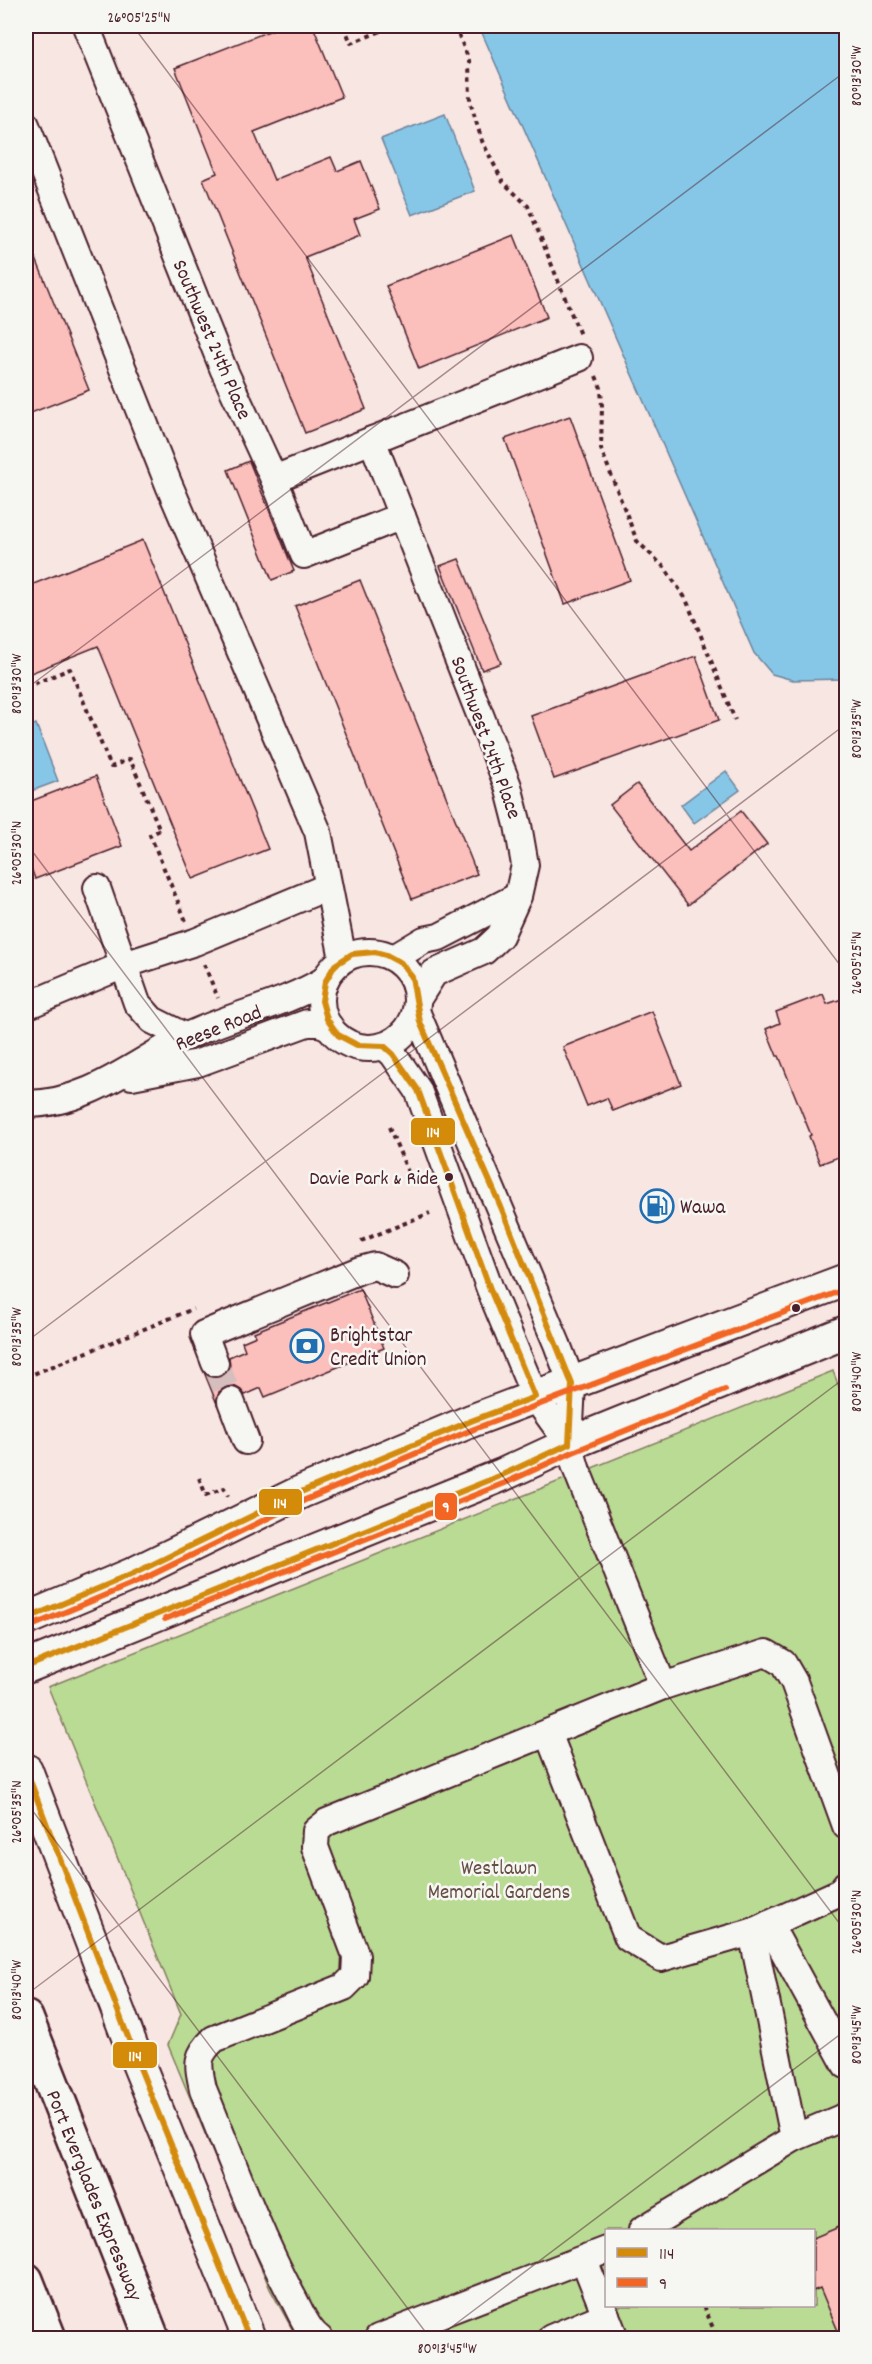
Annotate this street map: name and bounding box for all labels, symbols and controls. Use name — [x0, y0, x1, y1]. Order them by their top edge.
text: 26°05'25"N — [107, 8, 171, 30]
text: 80°13'30"W — [847, 45, 869, 106]
street label: Southwest 24th Place — [163, 255, 258, 425]
street label: Southwest 24th Place — [441, 652, 528, 824]
text: 80°13'30"W — [7, 653, 29, 714]
text: 80°13'35"W — [847, 699, 869, 759]
text: 26°05'30"N — [7, 821, 29, 885]
text: 26°05'25"N — [847, 931, 869, 995]
street label: Reese Road — [171, 999, 267, 1061]
line badge: 114 — [410, 1117, 456, 1146]
text: 114 — [426, 1122, 440, 1145]
place label: Davie Park & Ride — [309, 1166, 438, 1194]
marker: Davie Park & Ride — [443, 1171, 455, 1183]
fuel station icon: Wawa — [639, 1188, 675, 1224]
place label: Wawa — [680, 1194, 726, 1224]
unlabelled marker — [790, 1302, 802, 1314]
text: 80°13'35"W — [7, 1307, 29, 1367]
place label: Brightstar Credit Union — [330, 1322, 426, 1376]
bank icon: Brightstar Credit Union — [289, 1328, 325, 1364]
text: 80°13'40"W — [847, 1351, 869, 1412]
line badge: 114 — [258, 1488, 303, 1516]
line badge: 9 — [434, 1492, 458, 1521]
text: 114 — [273, 1493, 287, 1516]
text: 9 — [442, 1497, 450, 1520]
text: 26°05'35"N — [7, 1780, 29, 1844]
park label: Westlawn Memorial Gardens — [428, 1855, 570, 1909]
text: 26°05'30"N — [847, 1890, 869, 1954]
text: 80°13'40"W — [7, 1959, 29, 2020]
text: 80°13'45"W — [847, 2005, 869, 2065]
line badge: 114 — [112, 2041, 158, 2069]
text: 114 — [128, 2046, 142, 2069]
street label: Port Everglades Expressway — [36, 2086, 148, 2306]
legend — [605, 2229, 815, 2307]
text: 114 — [659, 2243, 674, 2268]
text: 9 — [659, 2273, 667, 2298]
text: 80°13'45"W — [417, 2339, 477, 2361]

